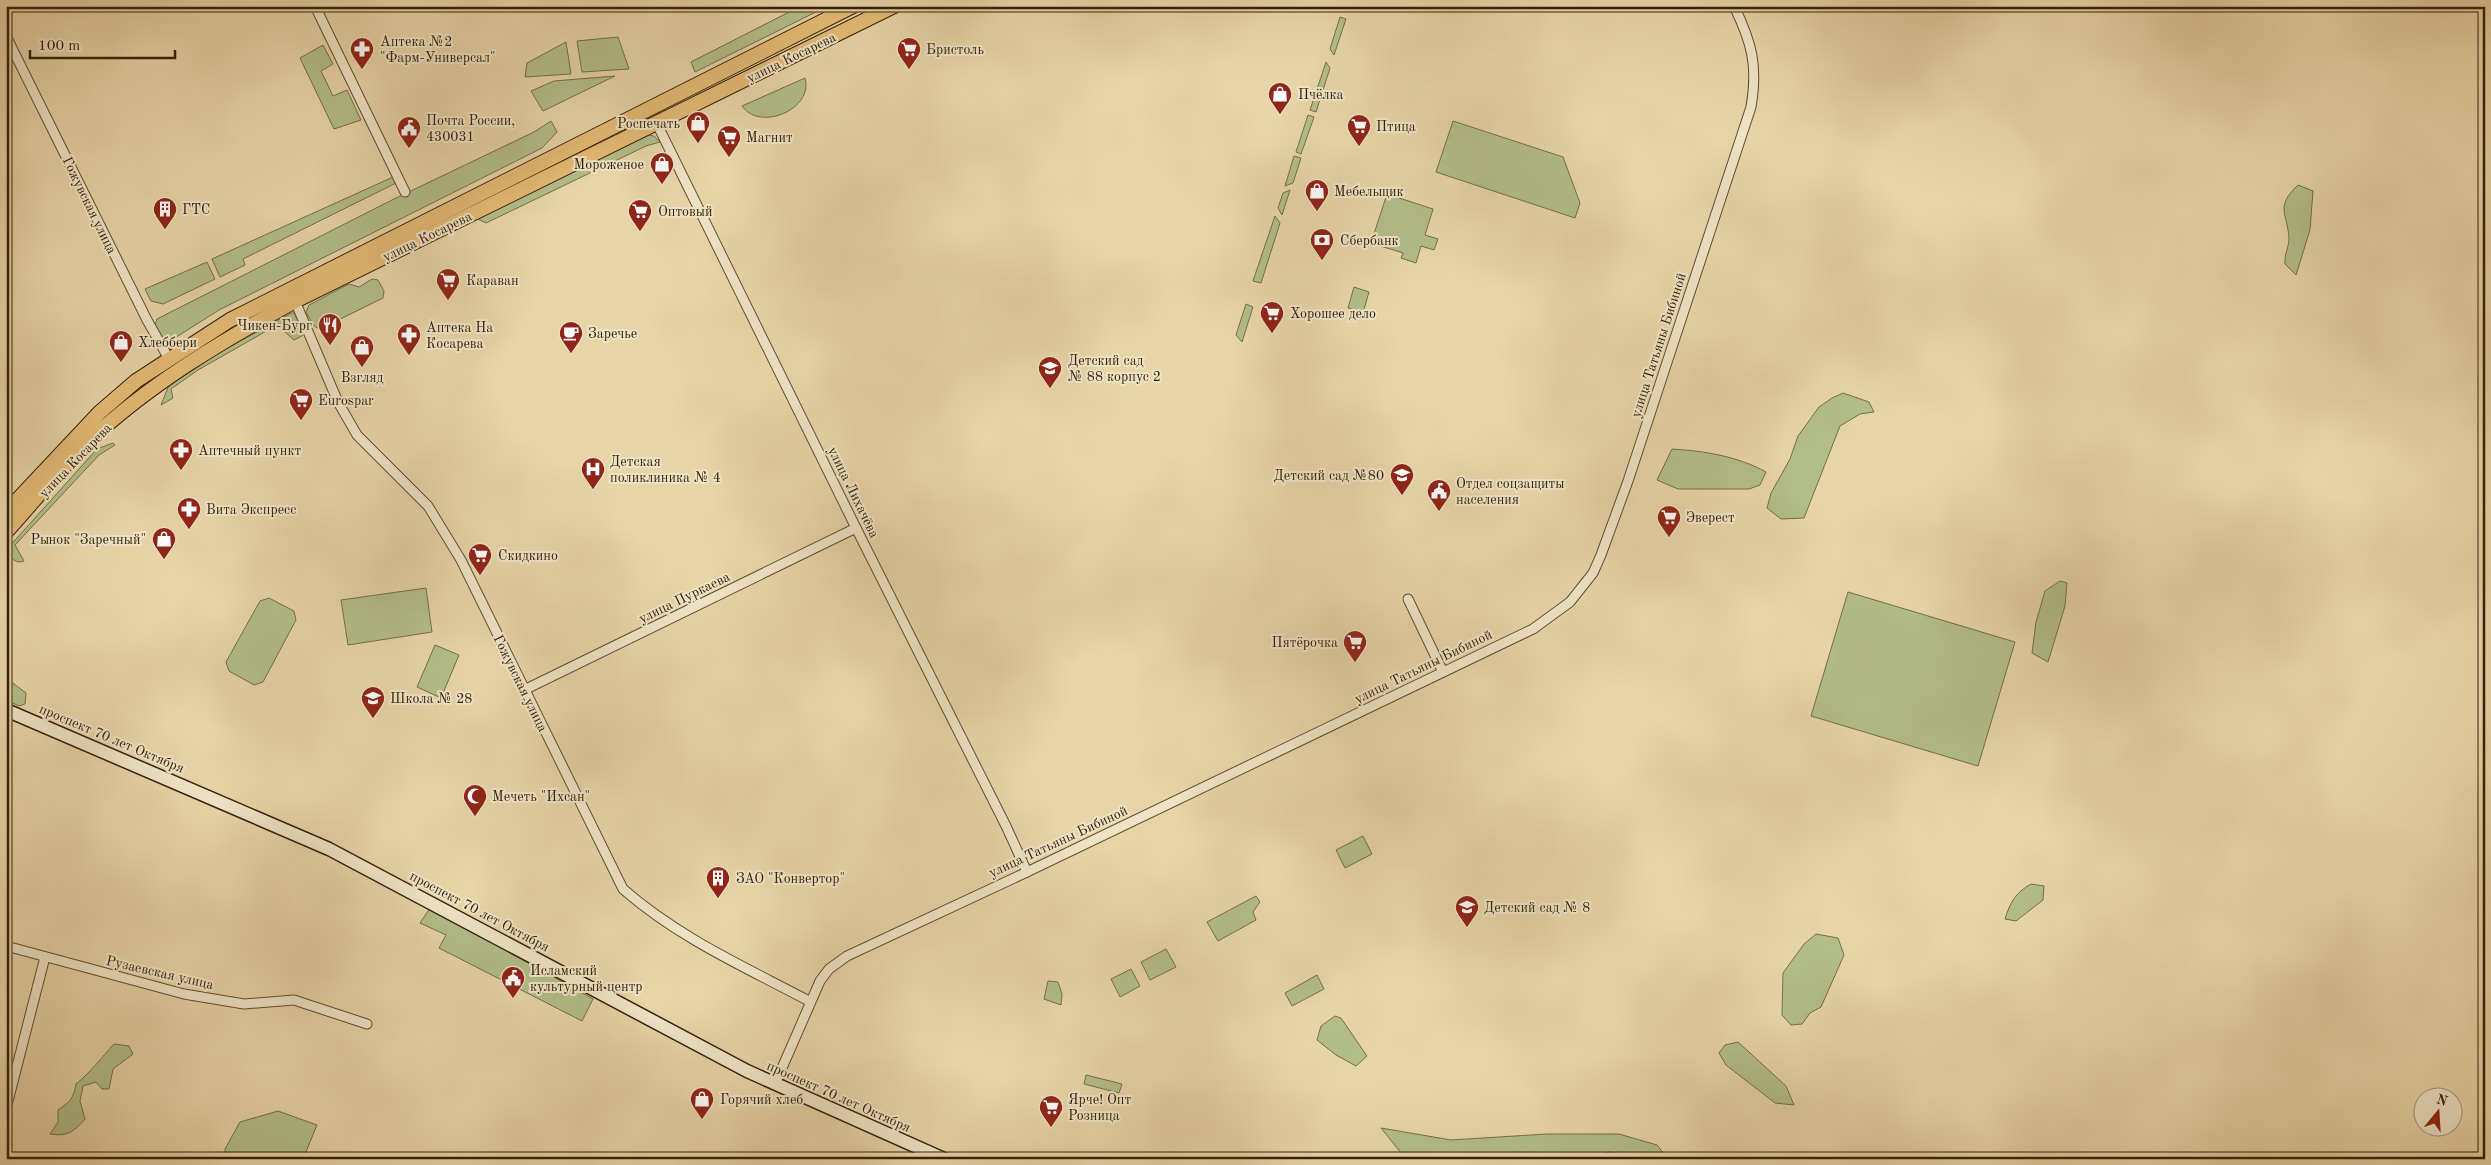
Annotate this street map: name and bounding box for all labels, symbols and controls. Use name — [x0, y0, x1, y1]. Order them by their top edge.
scale bar — [30, 28, 175, 60]
street label: улица Косарева — [745, 30, 838, 85]
place label: Аптека №2 "Фарм-Универсал" — [380, 35, 495, 65]
pharmacy icon: Аптека №2 "Фарм-Универсал" — [349, 36, 375, 70]
supermarket icon: Бристоль — [896, 36, 922, 70]
text: 100 m — [38, 39, 80, 54]
place label: Бристоль — [926, 43, 984, 57]
shop icon: Пчёлка — [1267, 81, 1293, 115]
place label: Пчёлка — [1298, 88, 1344, 102]
shop icon: Роспечать — [685, 110, 711, 144]
supermarket icon: Птица — [1346, 113, 1372, 147]
place label: Почта России, 430031 — [426, 114, 515, 144]
public building icon: Почта России, 430031 — [396, 115, 422, 149]
place label: Роспечать — [617, 117, 680, 131]
place label: Птица — [1376, 120, 1416, 134]
supermarket icon: Магнит — [716, 124, 742, 158]
place label: Магнит — [746, 131, 793, 145]
shop icon: Мороженое — [649, 151, 675, 185]
street label: Гожувская улица — [60, 155, 119, 256]
place label: Мороженое — [574, 158, 644, 172]
shop icon: Мебельщик — [1304, 178, 1330, 212]
place label: Мебельщик — [1334, 185, 1404, 199]
building icon: ГТС — [152, 196, 178, 230]
supermarket icon: Оптовый — [627, 198, 653, 232]
place label: ГТС — [182, 203, 210, 217]
place label: Оптовый — [658, 205, 713, 219]
street label: улица Косарева — [381, 209, 474, 264]
bank icon: Сбербанк — [1309, 227, 1335, 261]
place label: Сбербанк — [1340, 234, 1399, 248]
supermarket icon: Караван — [435, 267, 461, 301]
street label: улица Татьяны Бибиной — [1629, 271, 1689, 419]
place label: Караван — [466, 274, 519, 288]
supermarket icon: Хорошее дело — [1259, 300, 1285, 334]
place label: Хорошее дело — [1290, 307, 1376, 321]
restaurant icon: Чикен-Бург — [317, 312, 343, 346]
place label: Чикен-Бург — [237, 319, 312, 333]
cafe icon: Заречье — [558, 320, 584, 354]
place label: Аптека На Косарева — [426, 321, 493, 351]
pharmacy icon: Аптека На Косарева — [396, 322, 422, 356]
place label: Заречье — [588, 327, 637, 341]
shop icon: Хлеббери — [108, 329, 134, 363]
shop icon: Взгляд — [349, 334, 375, 368]
place label: Хлеббери — [138, 336, 197, 350]
place label: Детский сад № 88 корпус 2 — [1068, 354, 1161, 384]
school or university icon: Детский сад № 88 корпус 2 — [1037, 355, 1063, 389]
place label: Взгляд — [341, 371, 383, 385]
supermarket icon: Eurospar — [288, 387, 314, 421]
place label: Eurospar — [318, 394, 374, 408]
street label: улица Косарева — [37, 421, 115, 501]
pharmacy icon: Аптечный пункт — [168, 437, 194, 471]
place label: Аптечный пункт — [198, 444, 302, 458]
street label: улица Лихачёва — [825, 445, 881, 540]
place label: Детская поликлиника № 4 — [610, 455, 721, 485]
hospital icon: Детская поликлиника № 4 — [580, 456, 606, 490]
school or university icon: Детский сад №80 — [1389, 462, 1415, 496]
place label: Детский сад №80 — [1273, 469, 1384, 483]
place label: Отдел соцзащиты населения — [1456, 477, 1564, 507]
public building icon: Отдел соцзащиты населения — [1426, 478, 1452, 512]
pharmacy icon: Вита Экспресс — [176, 496, 202, 530]
place label: Вита Экспресс — [206, 503, 296, 517]
supermarket icon: Эверест — [1656, 504, 1682, 538]
place label: Эверест — [1686, 511, 1735, 525]
shop icon: Рынок "Заречный" — [151, 526, 177, 560]
place label: Рынок "Заречный" — [31, 533, 146, 547]
supermarket icon: Скидкино — [467, 542, 493, 576]
place label: Скидкино — [498, 549, 558, 563]
street label: улица Пуркаева — [637, 570, 732, 626]
street label: улица Татьяны Бибиной — [1352, 627, 1494, 706]
supermarket icon: Пятёрочка — [1342, 629, 1368, 663]
street label: Гожувская улица — [491, 633, 550, 734]
place label: Пятёрочка — [1272, 636, 1338, 650]
school or university icon: Школа № 28 — [360, 685, 386, 719]
place label: Школа № 28 — [390, 692, 472, 706]
street label: проспект 70 лет Октября — [37, 702, 186, 776]
mosque icon: Мечеть "Ихсан" — [462, 783, 488, 817]
place label: Мечеть "Ихсан" — [492, 790, 590, 804]
street label: улица Татьяны Бибиной — [987, 804, 1130, 880]
building icon: ЗАО "Конвертор" — [705, 865, 731, 899]
street label: проспект 70 лет Октября — [407, 869, 552, 955]
place label: ЗАО "Конвертор" — [736, 872, 845, 886]
school or university icon: Детский сад № 8 — [1454, 894, 1480, 928]
place label: Детский сад № 8 — [1484, 901, 1590, 915]
street label: Рузаевская улица — [105, 954, 215, 992]
place label: Исламский культурный центр — [530, 964, 643, 994]
public building icon: Исламский культурный центр — [500, 965, 526, 999]
street label: проспект 70 лет Октября — [764, 1059, 913, 1135]
shop icon: Горячий хлеб — [689, 1086, 715, 1120]
north arrow — [2414, 1088, 2464, 1138]
text: N — [2434, 1092, 2449, 1109]
place label: Горячий хлеб — [720, 1093, 803, 1107]
place label: Ярче! Опт Розница — [1068, 1093, 1132, 1123]
supermarket icon: Ярче! Опт Розница — [1038, 1094, 1064, 1128]

